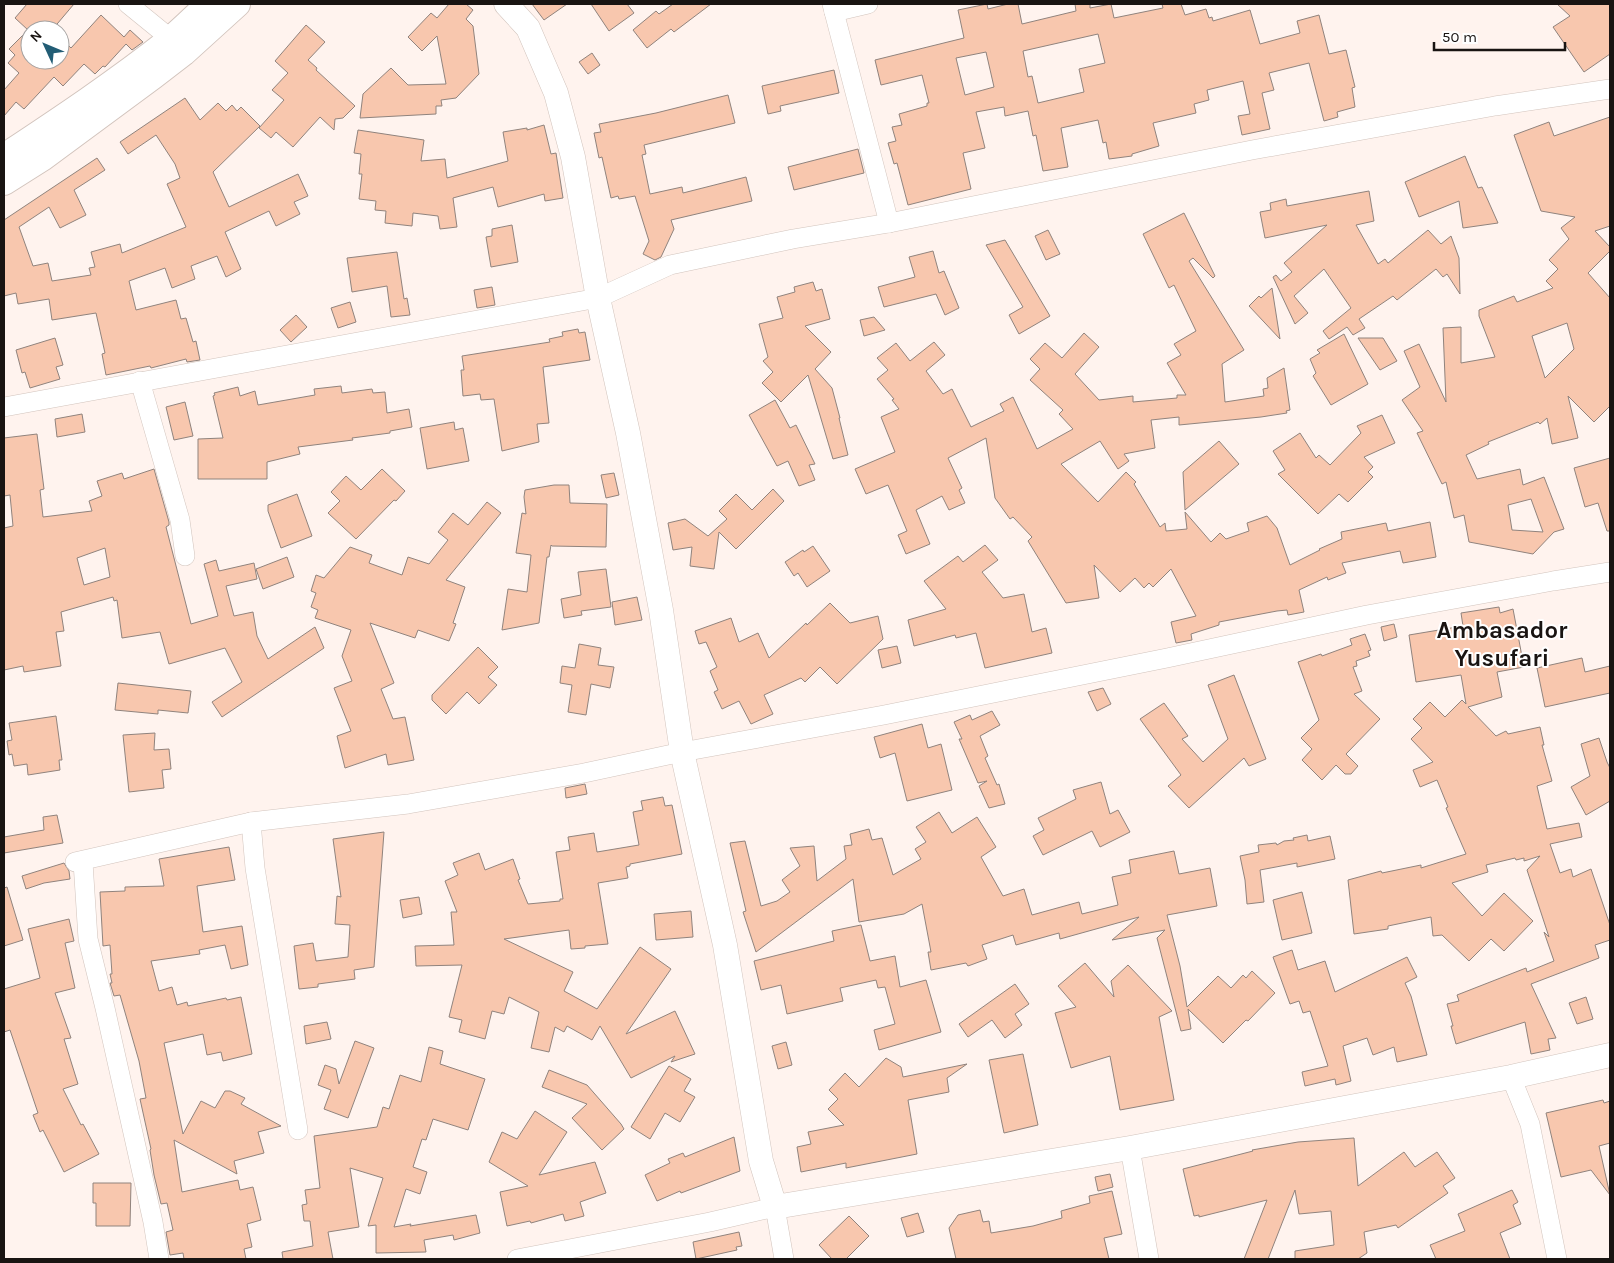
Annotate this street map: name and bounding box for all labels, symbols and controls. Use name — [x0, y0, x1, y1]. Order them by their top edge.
north arrow — [20, 20, 70, 70]
scale bar — [1434, 20, 1565, 52]
text: N — [26, 27, 46, 46]
text: 50 m — [1442, 28, 1477, 46]
district label: Ambasador Yusufari — [1436, 616, 1568, 672]

